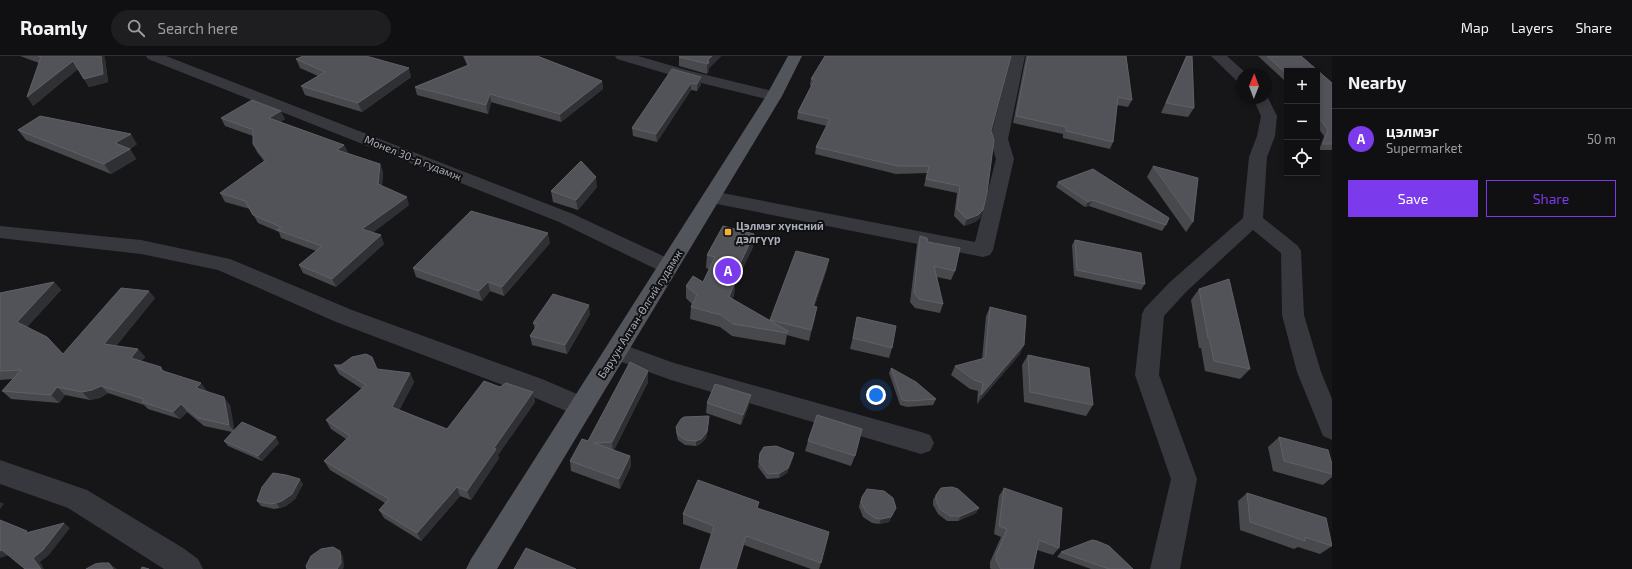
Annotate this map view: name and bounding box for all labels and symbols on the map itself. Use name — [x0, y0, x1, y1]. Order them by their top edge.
north arrow — [1236, 68, 1272, 104]
street label: Монел 30-р гудамж — [362, 132, 464, 184]
place label: Цэлмэг хүнсний дэлгүүр — [736, 219, 824, 245]
marker: Цэлмэг хүнсний дэлгүүр — [723, 227, 733, 237]
street label: Баруун Алтан-Өлгий гудамж — [595, 247, 686, 381]
pin: A — [715, 256, 741, 286]
your location — [866, 385, 886, 405]

